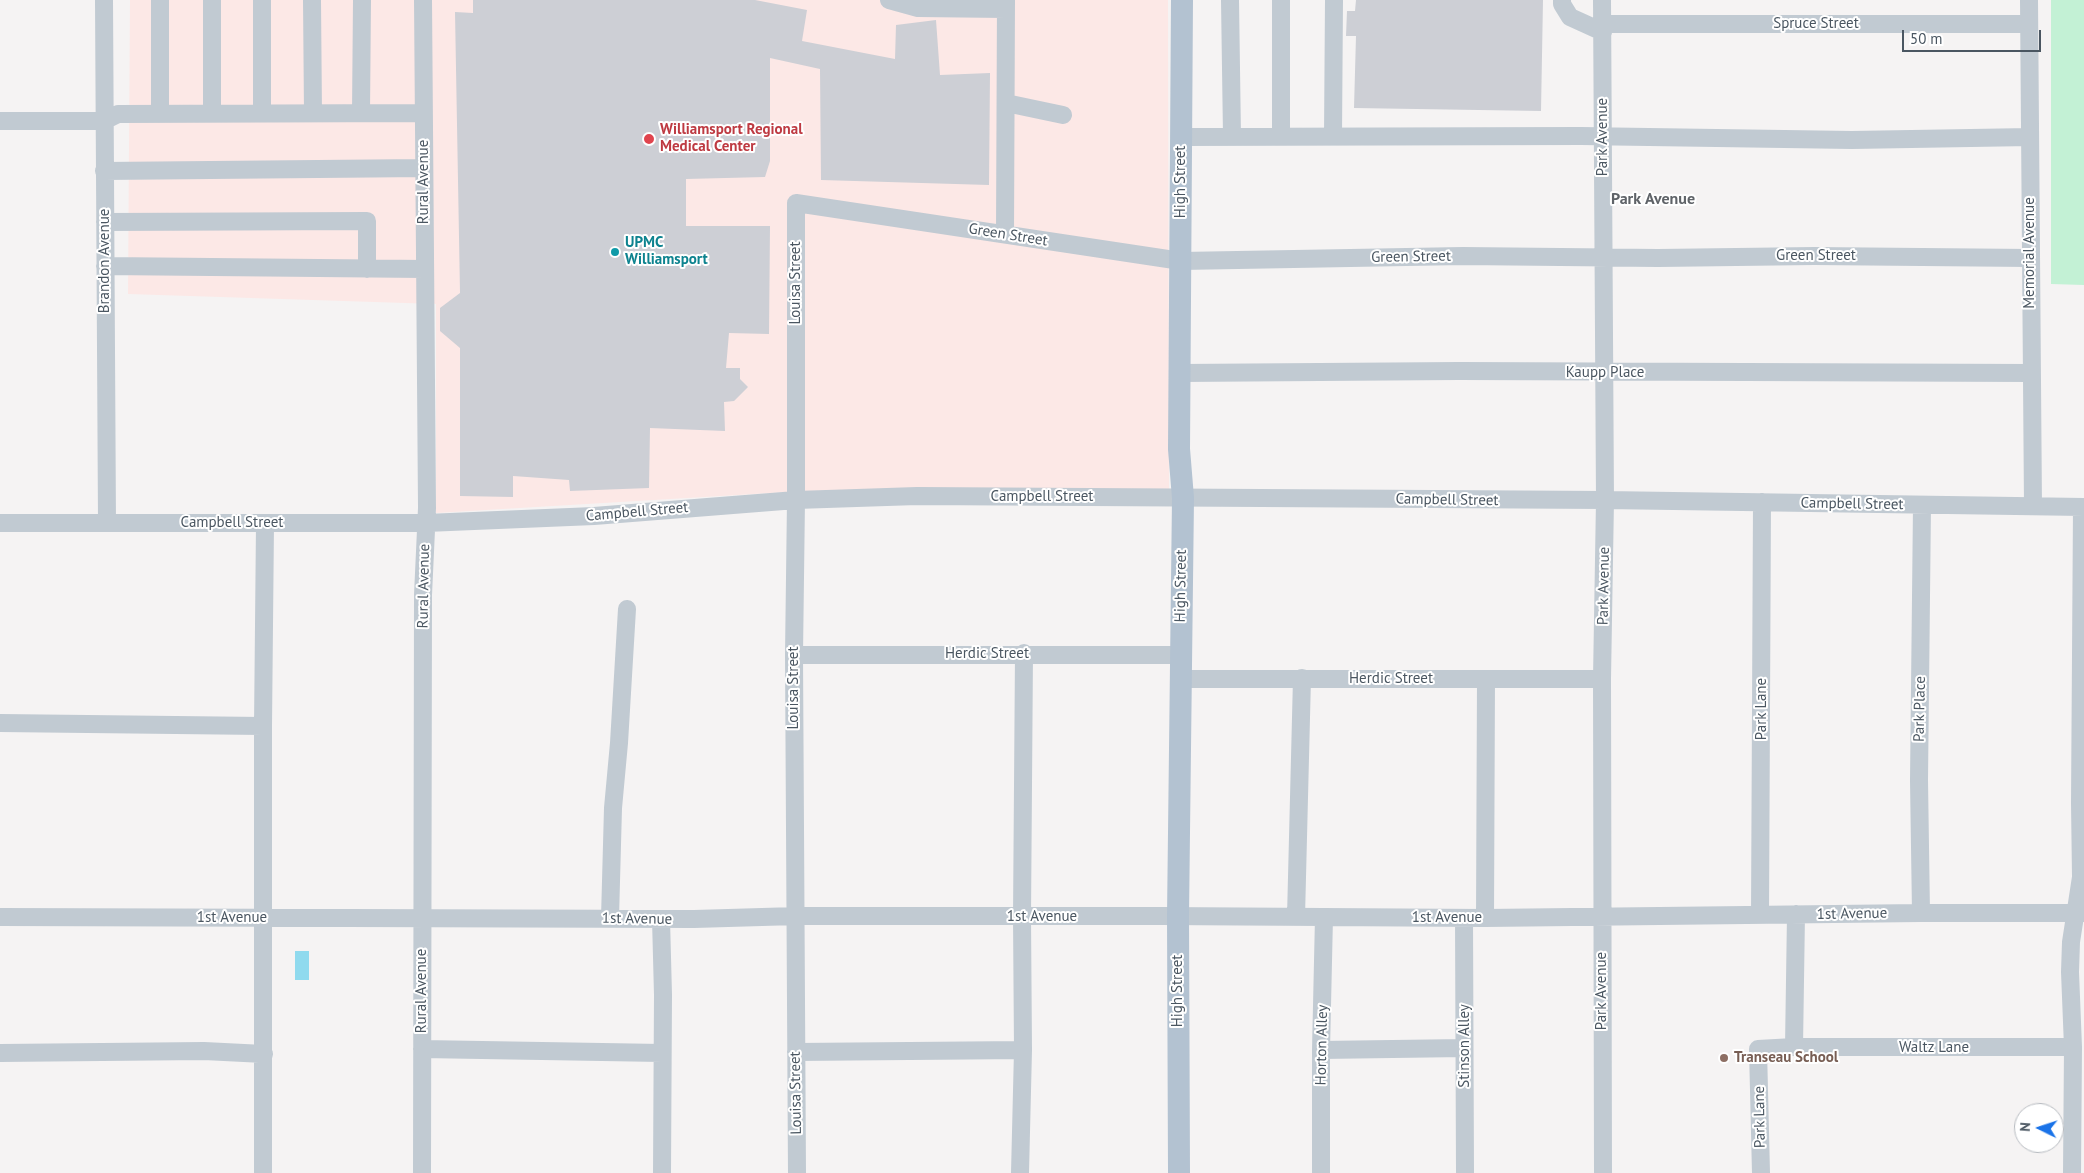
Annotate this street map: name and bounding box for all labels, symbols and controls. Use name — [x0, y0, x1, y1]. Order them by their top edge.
street label: Spruce Street — [1773, 15, 1859, 33]
scale bar — [1904, 20, 2043, 52]
text: 50 m — [1910, 29, 1943, 48]
street label: Park Avenue — [1594, 98, 1612, 176]
place label: Williamsport Regional Medical Center — [660, 121, 803, 156]
marker: Williamsport Regional Medical Center — [642, 132, 656, 146]
street label: Rural Avenue — [415, 140, 433, 224]
street label: High Street — [1172, 146, 1190, 218]
district label: Park Avenue — [1611, 189, 1695, 209]
street label: Memorial Avenue — [2021, 197, 2039, 309]
street label: Brandon Avenue — [96, 209, 114, 313]
street label: Green Street — [967, 220, 1049, 250]
place label: UPMC Williamsport — [625, 234, 708, 269]
street label: Louisa Street — [787, 241, 805, 325]
marker: UPMC Williamsport — [609, 246, 621, 258]
street label: Green Street — [1371, 247, 1451, 267]
street label: Green Street — [1776, 247, 1856, 265]
street label: Kaupp Place — [1566, 364, 1644, 382]
street label: Campbell Street — [991, 488, 1093, 506]
street label: Campbell Street — [1395, 490, 1499, 510]
street label: Campbell Street — [1800, 494, 1904, 514]
street label: Campbell Street — [585, 499, 689, 525]
street label: Campbell Street — [181, 514, 283, 532]
street label: Rural Avenue — [414, 544, 434, 628]
street label: Park Avenue — [1594, 547, 1614, 625]
street label: High Street — [1171, 550, 1191, 622]
street label: Herdic Street — [945, 645, 1029, 663]
street label: Louisa Street — [785, 646, 803, 730]
street label: Herdic Street — [1349, 670, 1433, 688]
street label: Park Place — [1910, 676, 1930, 742]
street label: Park Lane — [1753, 678, 1771, 740]
street label: 1st Avenue — [1817, 904, 1887, 924]
street label: 1st Avenue — [1007, 908, 1077, 926]
street label: 1st Avenue — [197, 909, 267, 927]
street label: 1st Avenue — [602, 909, 672, 929]
street label: 1st Avenue — [1412, 909, 1482, 927]
street label: Rural Avenue — [413, 949, 431, 1033]
street label: Park Avenue — [1593, 952, 1611, 1030]
street label: High Street — [1169, 955, 1187, 1027]
street label: Stinson Alley — [1456, 1004, 1474, 1088]
street label: Horton Alley — [1312, 1005, 1332, 1085]
street label: Waltz Lane — [1899, 1039, 1969, 1057]
place label: Transeau School — [1734, 1049, 1838, 1067]
street label: Louisa Street — [786, 1051, 806, 1135]
marker: Transeau School — [1718, 1052, 1730, 1064]
street label: Park Lane — [1750, 1086, 1770, 1148]
north arrow — [2014, 1103, 2064, 1153]
text: N — [2016, 1122, 2034, 1132]

